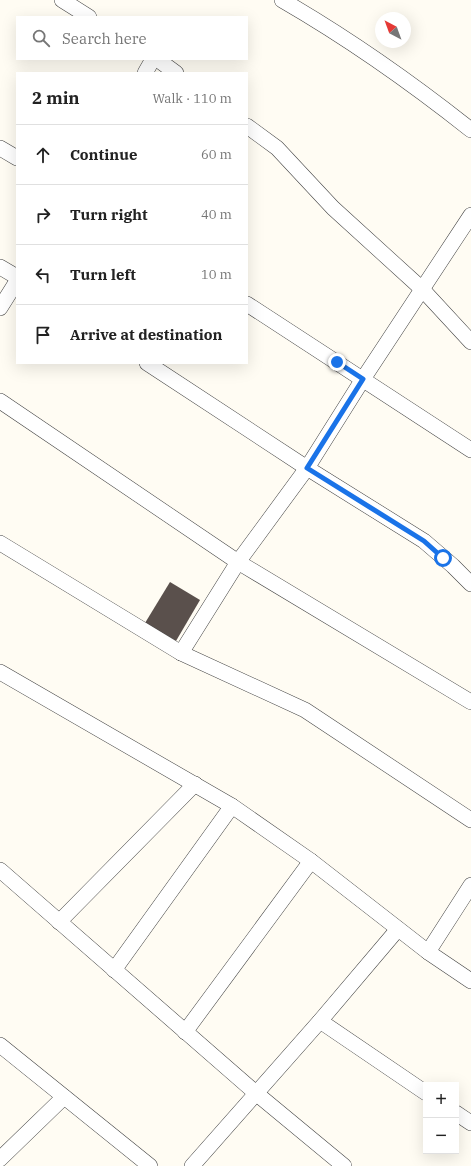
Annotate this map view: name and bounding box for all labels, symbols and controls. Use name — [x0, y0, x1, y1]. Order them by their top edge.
north arrow — [375, 12, 411, 48]
search box — [16, 16, 248, 60]
icon: search — [30, 27, 52, 49]
text: Search here — [62, 29, 147, 48]
text: 2 min — [32, 87, 80, 109]
text: Walk · 110 m — [153, 90, 232, 107]
icon: ahead — [32, 144, 54, 166]
text: Continue — [70, 145, 137, 164]
text: 60 m — [201, 146, 232, 163]
icon: right — [32, 204, 54, 226]
text: Turn right — [70, 205, 148, 224]
text: 40 m — [201, 206, 232, 223]
icon: left — [32, 264, 54, 286]
text: Turn left — [70, 265, 136, 284]
text: 10 m — [201, 266, 232, 283]
icon: arrive — [32, 324, 54, 346]
text: Arrive at destination — [70, 325, 222, 344]
route end — [328, 353, 346, 371]
route start — [434, 549, 452, 567]
map controls — [423, 1082, 459, 1154]
button: + — [423, 1082, 459, 1118]
button: − — [423, 1118, 459, 1154]

